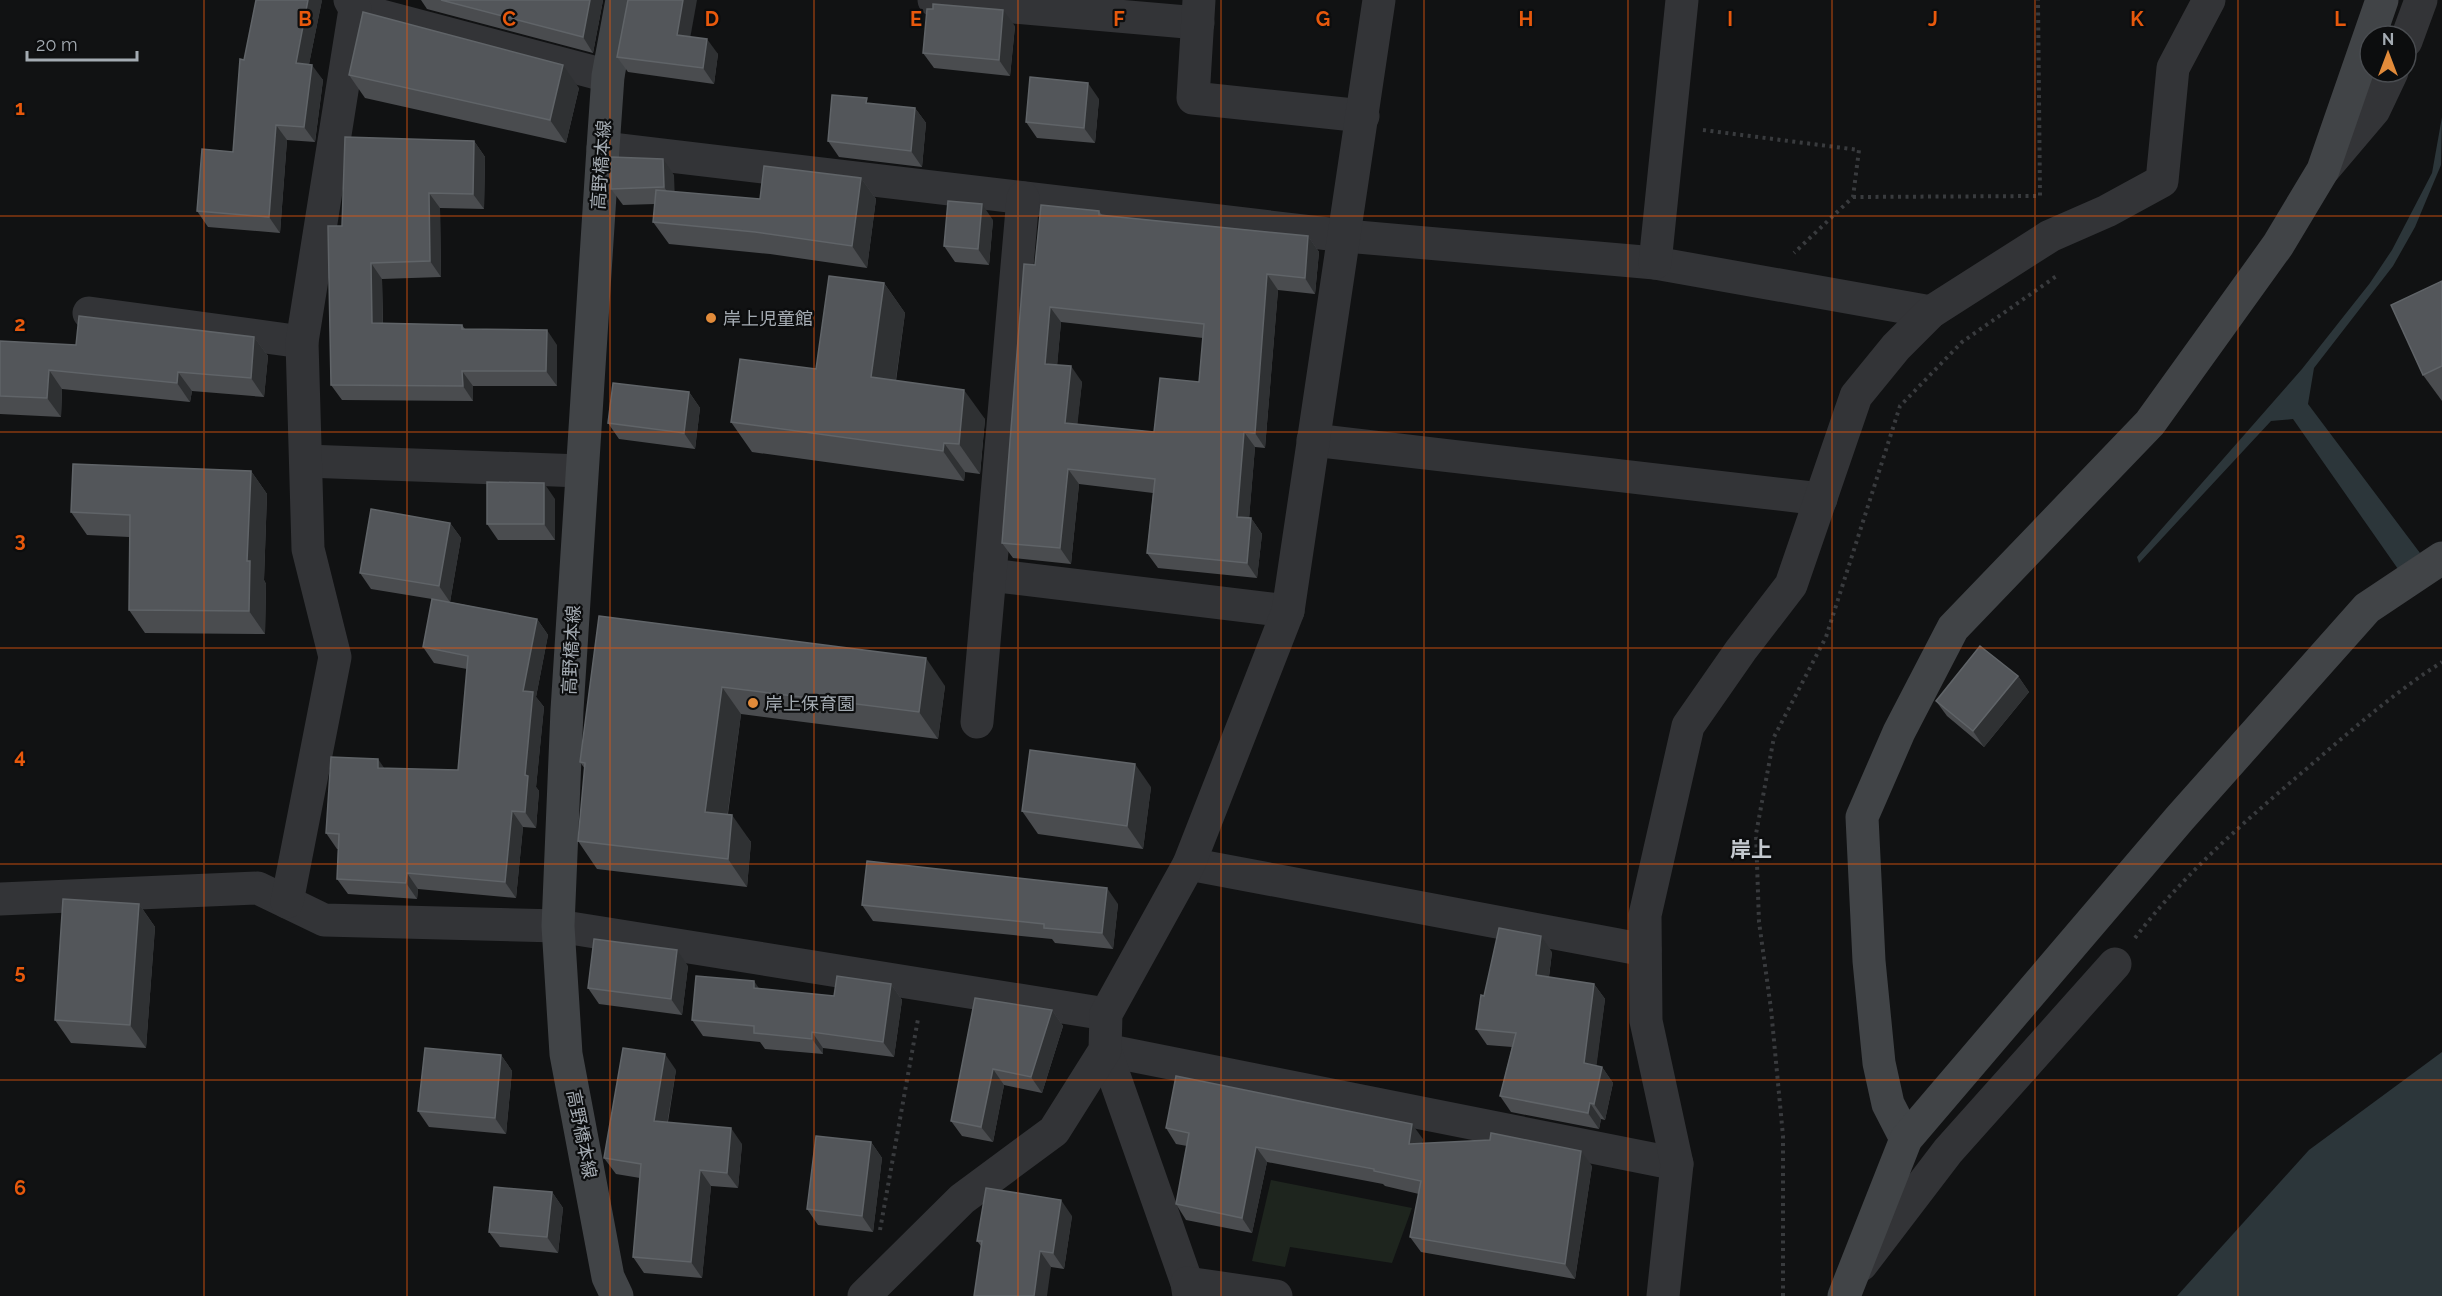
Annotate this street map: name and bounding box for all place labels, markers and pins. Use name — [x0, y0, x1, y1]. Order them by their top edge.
place label: 岸上児童館 — [723, 308, 813, 329]
marker: 岸上児童館 — [704, 311, 718, 325]
place label: 岸上保育園 — [765, 693, 855, 714]
marker: 岸上保育園 — [746, 696, 760, 710]

